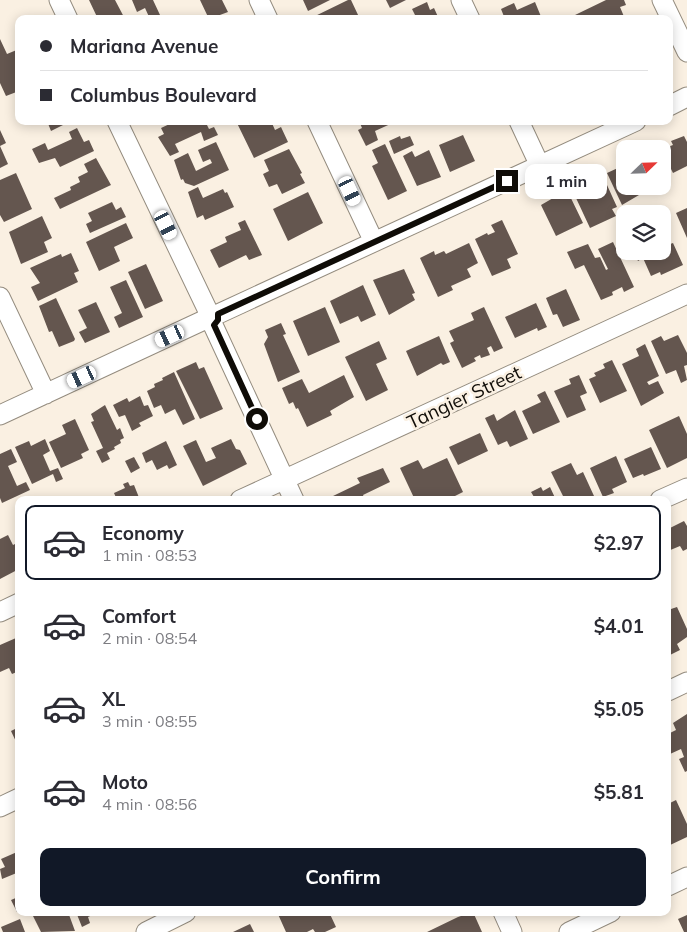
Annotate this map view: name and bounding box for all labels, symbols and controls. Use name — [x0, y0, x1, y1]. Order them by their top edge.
text: Mariana Avenue — [70, 34, 218, 58]
text: Columbus Boulevard — [70, 83, 257, 107]
north arrow — [616, 140, 671, 195]
map controls — [616, 140, 671, 260]
callout: 1 min — [524, 164, 607, 198]
route end — [496, 170, 518, 192]
text: 1 min — [545, 171, 587, 191]
car — [336, 174, 363, 208]
button: layers — [616, 205, 671, 260]
car — [152, 208, 179, 242]
car — [153, 323, 186, 349]
street label: Tangier Street — [403, 360, 525, 434]
car — [65, 364, 98, 390]
route start — [246, 408, 268, 430]
icon: car — [42, 520, 87, 565]
text: Economy — [102, 521, 184, 545]
text: $2.97 — [594, 531, 644, 555]
text: 1 min · 08:53 — [102, 545, 197, 565]
icon: car — [42, 603, 87, 648]
text: Comfort — [102, 604, 176, 628]
text: $4.01 — [594, 614, 644, 638]
text: 2 min · 08:54 — [102, 628, 197, 648]
icon: car — [42, 686, 87, 731]
text: XL — [102, 687, 125, 711]
text: $5.05 — [594, 697, 644, 721]
text: 3 min · 08:55 — [102, 711, 197, 731]
icon: car — [42, 769, 87, 814]
text: Moto — [102, 770, 148, 794]
text: $5.81 — [594, 780, 644, 804]
text: 4 min · 08:56 — [102, 794, 197, 814]
button: Confirm — [40, 848, 646, 906]

